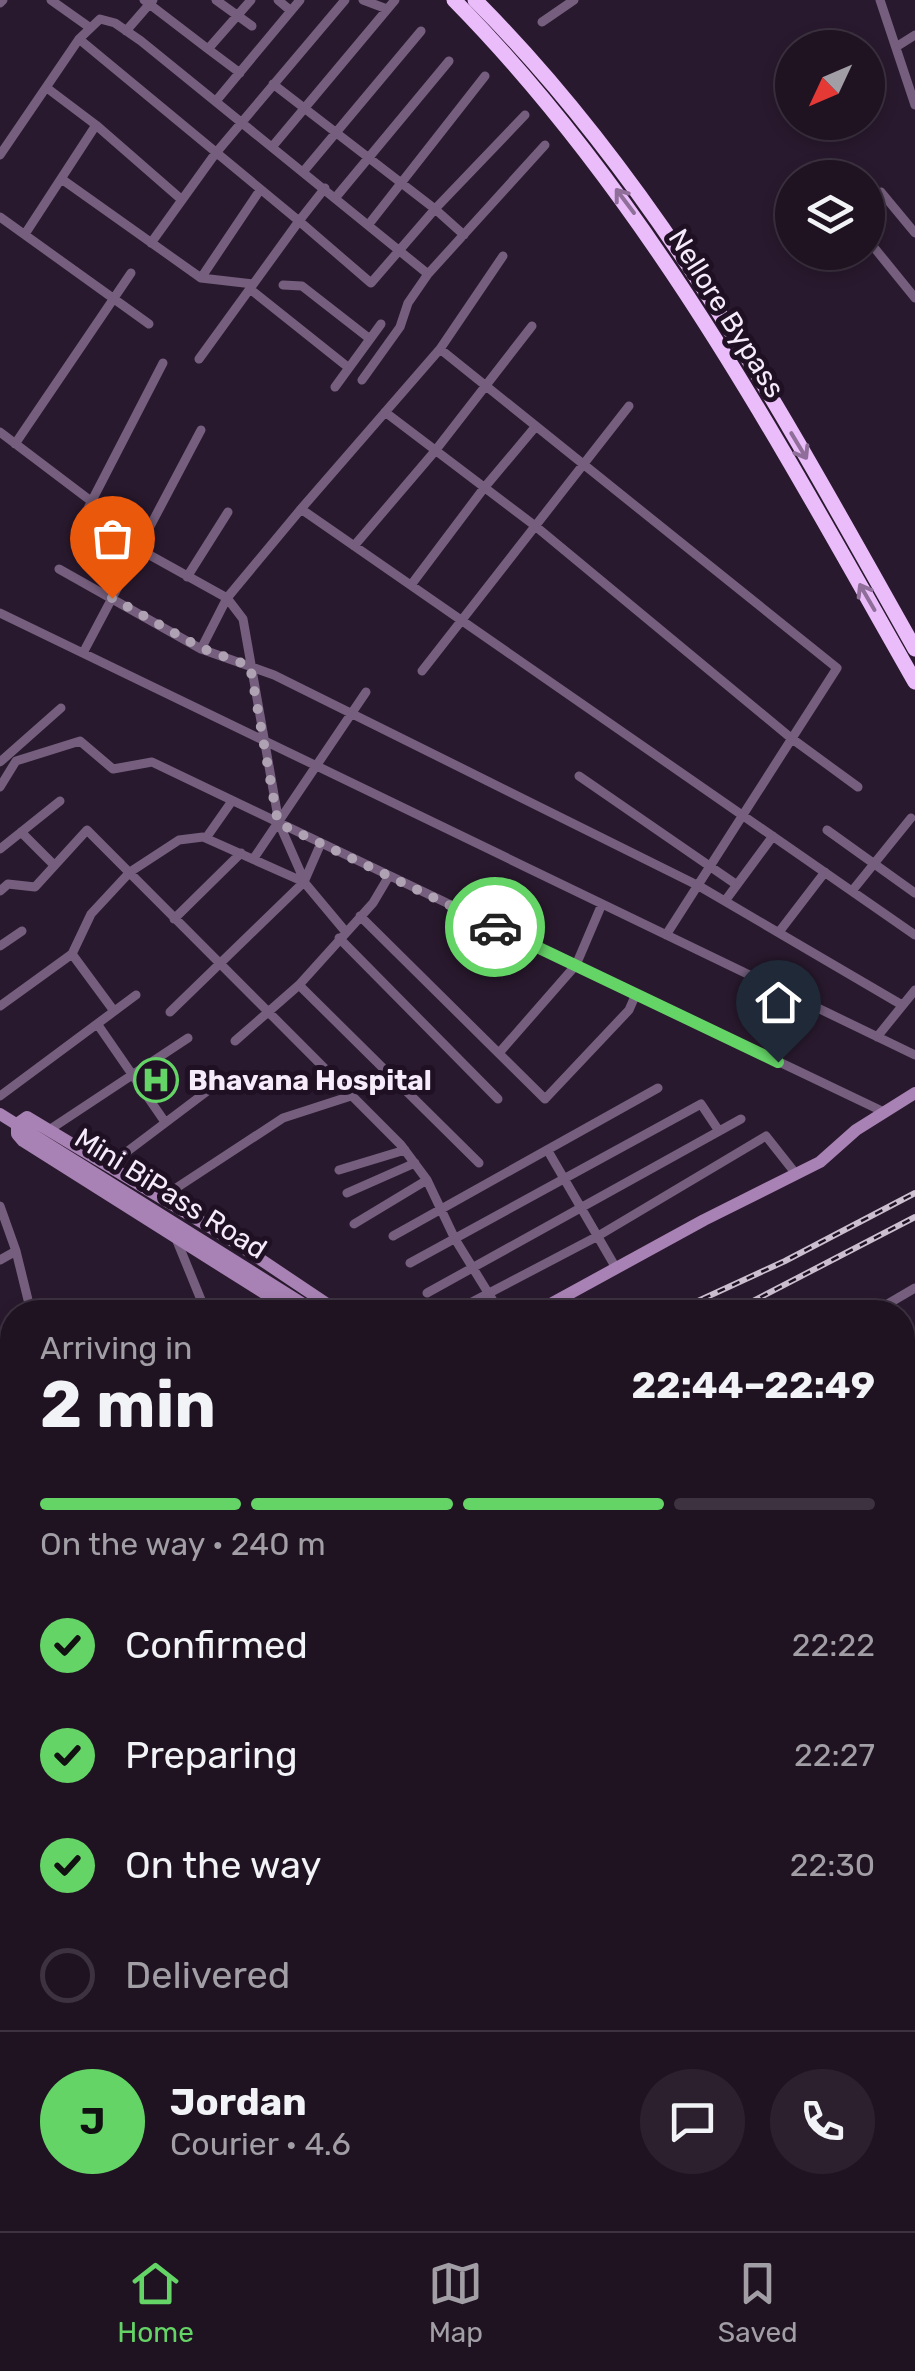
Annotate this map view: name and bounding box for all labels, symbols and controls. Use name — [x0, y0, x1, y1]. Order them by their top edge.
north arrow — [775, 30, 885, 140]
map controls — [775, 30, 885, 270]
button: layers — [775, 160, 885, 270]
one-way arrow — [614, 188, 635, 215]
street label: Nellore Bypass — [662, 223, 792, 404]
one-way arrow — [789, 431, 809, 460]
pin — [70, 496, 155, 599]
icon: bag — [85, 511, 140, 566]
one-way arrow — [857, 583, 877, 612]
courier — [445, 877, 545, 977]
icon: car — [468, 900, 523, 955]
pin — [736, 960, 821, 1063]
icon: home — [751, 975, 806, 1030]
hospital icon: Bhavana Hospital — [133, 1057, 179, 1103]
place label: Bhavana Hospital — [188, 1064, 432, 1097]
street label: Mini BiPass Road — [69, 1121, 273, 1266]
text: Arriving in — [40, 1329, 192, 1367]
text: 22:44–22:49 — [631, 1362, 875, 1408]
text: 2 min — [40, 1366, 216, 1443]
text: On the way · 240 m — [40, 1525, 326, 1563]
icon: check — [40, 1618, 95, 1673]
text: Confirmed — [125, 1622, 308, 1668]
text: 22:22 — [792, 1626, 875, 1664]
icon: check — [40, 1728, 95, 1783]
text: Preparing — [125, 1732, 298, 1778]
text: 22:27 — [794, 1736, 875, 1774]
icon: check — [40, 1838, 95, 1893]
text: On the way — [125, 1842, 321, 1888]
text: 22:30 — [790, 1846, 875, 1884]
text: Delivered — [125, 1952, 290, 1998]
button: chat — [640, 2069, 745, 2174]
button: phone — [770, 2069, 875, 2174]
text: Jordan — [170, 2079, 307, 2125]
text: J — [80, 2098, 105, 2144]
text: Courier · 4.6 — [170, 2125, 351, 2163]
tab: Home — [117, 2256, 194, 2349]
tab: Map — [428, 2256, 483, 2349]
tab: Saved — [718, 2256, 798, 2349]

